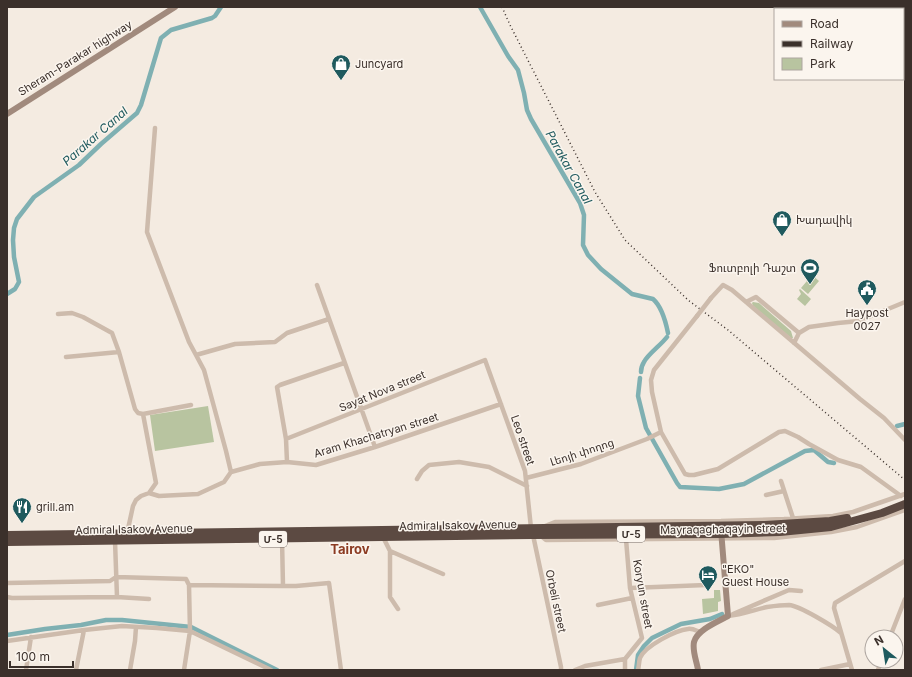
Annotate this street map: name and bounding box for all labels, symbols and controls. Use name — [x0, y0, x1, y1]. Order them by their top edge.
legend — [774, 8, 904, 80]
text: Road — [810, 16, 839, 31]
street label: Sheram-Parakar highway — [15, 17, 135, 99]
text: Railway — [810, 36, 854, 51]
shop icon: Juncyard — [330, 53, 352, 81]
text: Park — [810, 56, 836, 71]
place label: Juncyard — [355, 57, 403, 71]
water label: Parakar Canal — [59, 103, 131, 168]
water label: Parakar Canal — [543, 128, 595, 206]
shop icon: Խադավիկ — [771, 209, 793, 237]
place label: Խադավիկ — [796, 213, 852, 227]
sports icon: Ֆուտբոլի Դաշտ — [799, 257, 821, 285]
place label: Ֆուտբոլի Դաշտ — [709, 261, 796, 275]
public building icon: Haypost 0027 — [856, 278, 878, 306]
place label: Haypost 0027 — [845, 306, 889, 333]
street label: Sayat Nova street — [337, 367, 428, 415]
street label: Aram Khachatryan street — [312, 409, 440, 461]
street label: Leo street — [508, 413, 538, 467]
street label: Լեոյի փողոց — [548, 435, 616, 469]
restaurant icon: grill.am — [11, 496, 33, 524]
place label: grill.am — [36, 500, 74, 514]
street label: Admiral Isakov Avenue — [399, 517, 517, 533]
street label: Admiral Isakov Avenue — [75, 521, 193, 537]
street label: Mayraqaghaqayin street — [660, 521, 786, 537]
road number: Մ-5 — [617, 526, 645, 542]
road number: Մ-5 — [259, 531, 287, 547]
district label: Tairov — [330, 541, 370, 557]
street label: Koryun street — [630, 558, 656, 630]
place label: "ЕКО" Guest House — [722, 562, 789, 589]
hotel icon: "ЕКО" Guest House — [697, 564, 719, 592]
street label: Orbeli street — [542, 568, 570, 634]
north arrow — [864, 629, 904, 669]
text: N — [872, 632, 886, 648]
scale bar — [10, 643, 73, 669]
text: 100 m — [16, 649, 50, 664]

